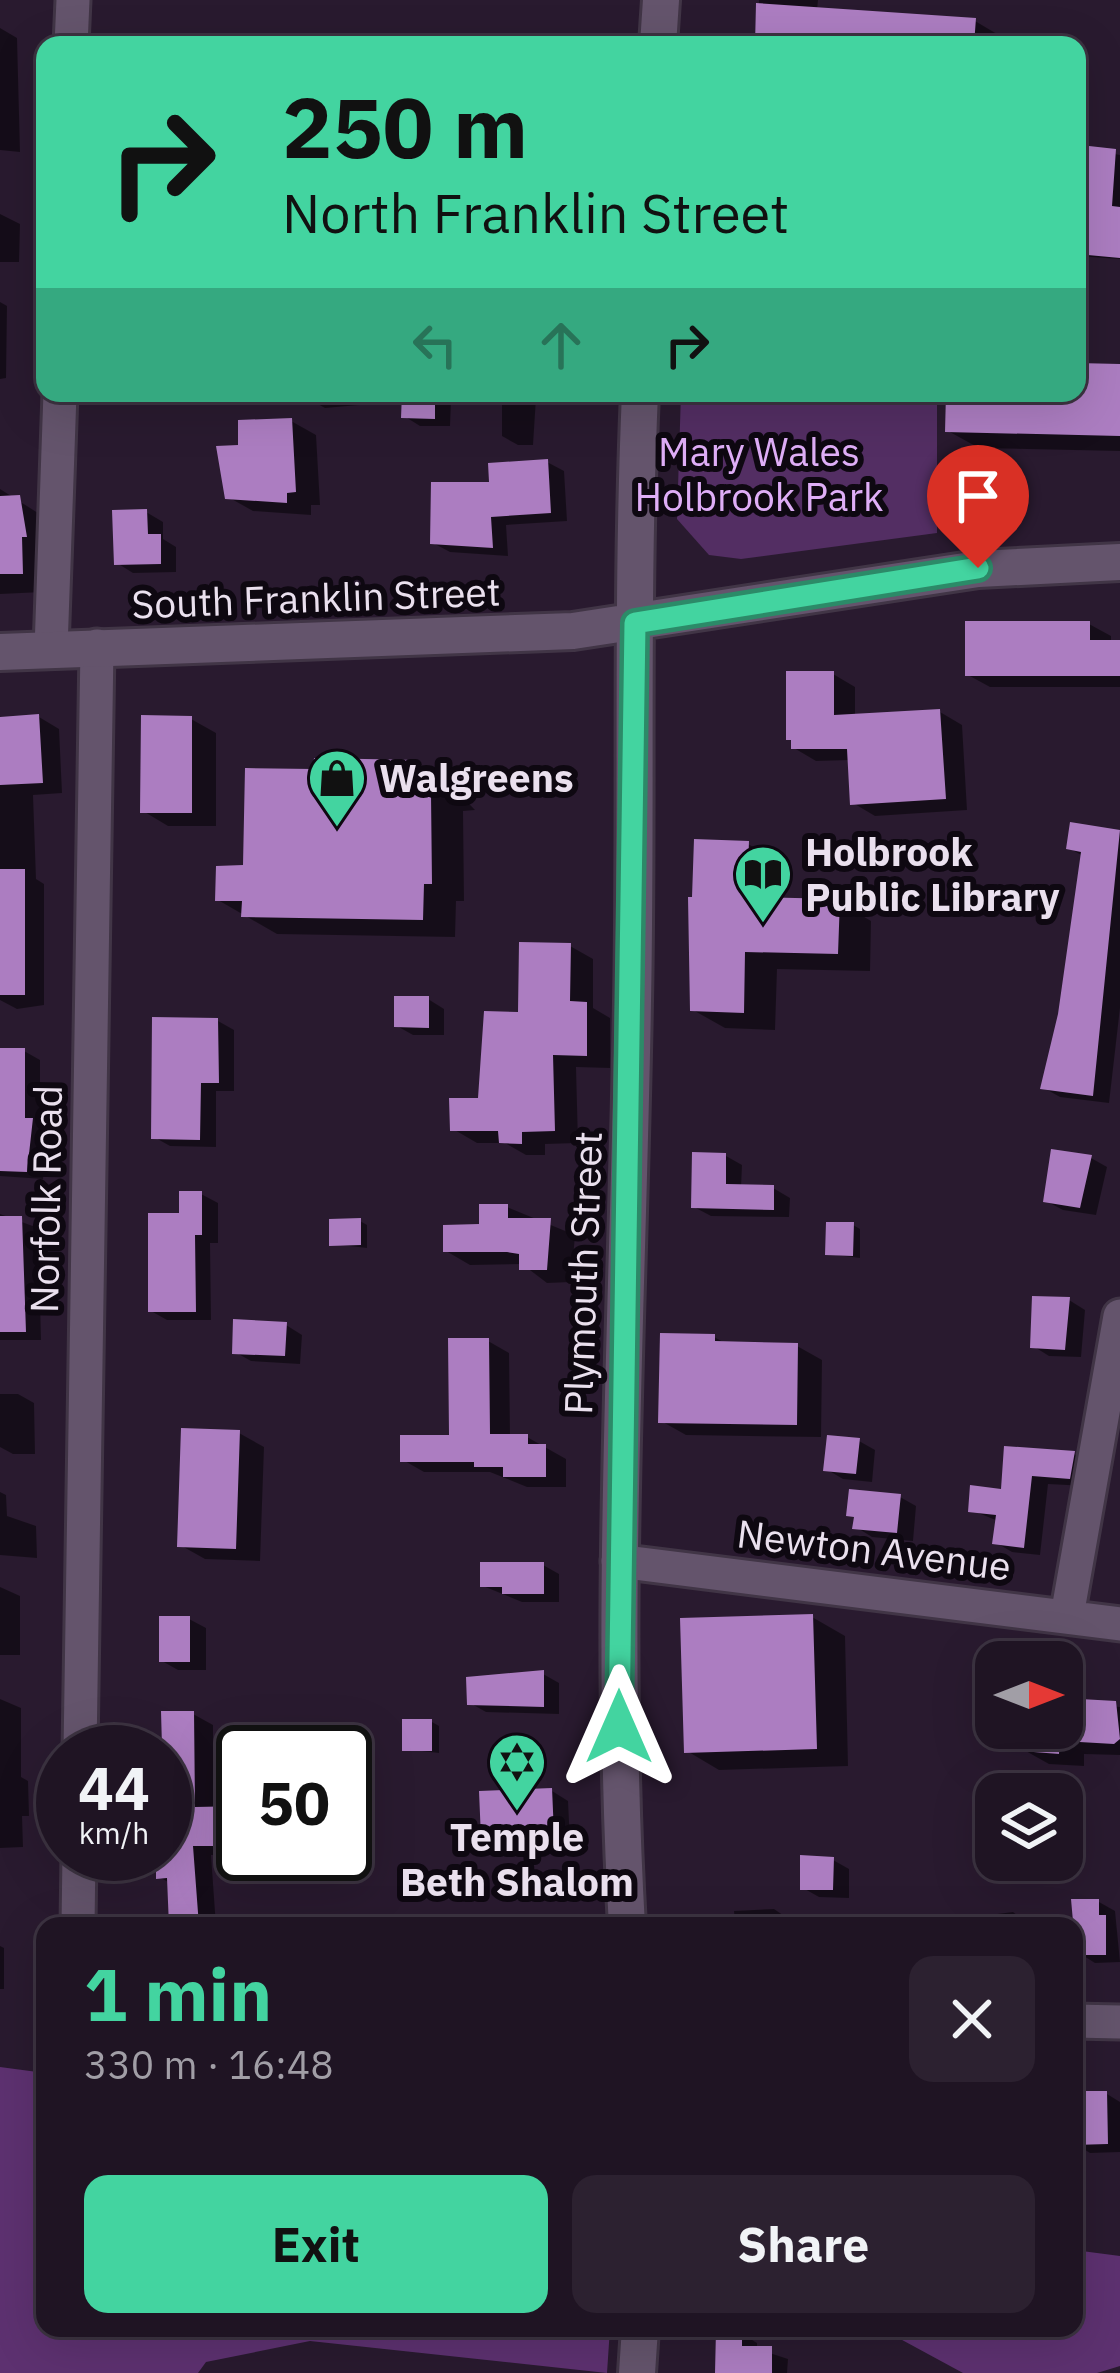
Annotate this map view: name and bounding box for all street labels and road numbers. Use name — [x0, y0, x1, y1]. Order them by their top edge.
street label: South Franklin Street — [131, 566, 501, 629]
street label: Norfolk Road — [18, 1084, 73, 1314]
street label: Plymouth Street — [552, 1130, 613, 1415]
street label: Newton Avenue — [734, 1507, 1014, 1592]

